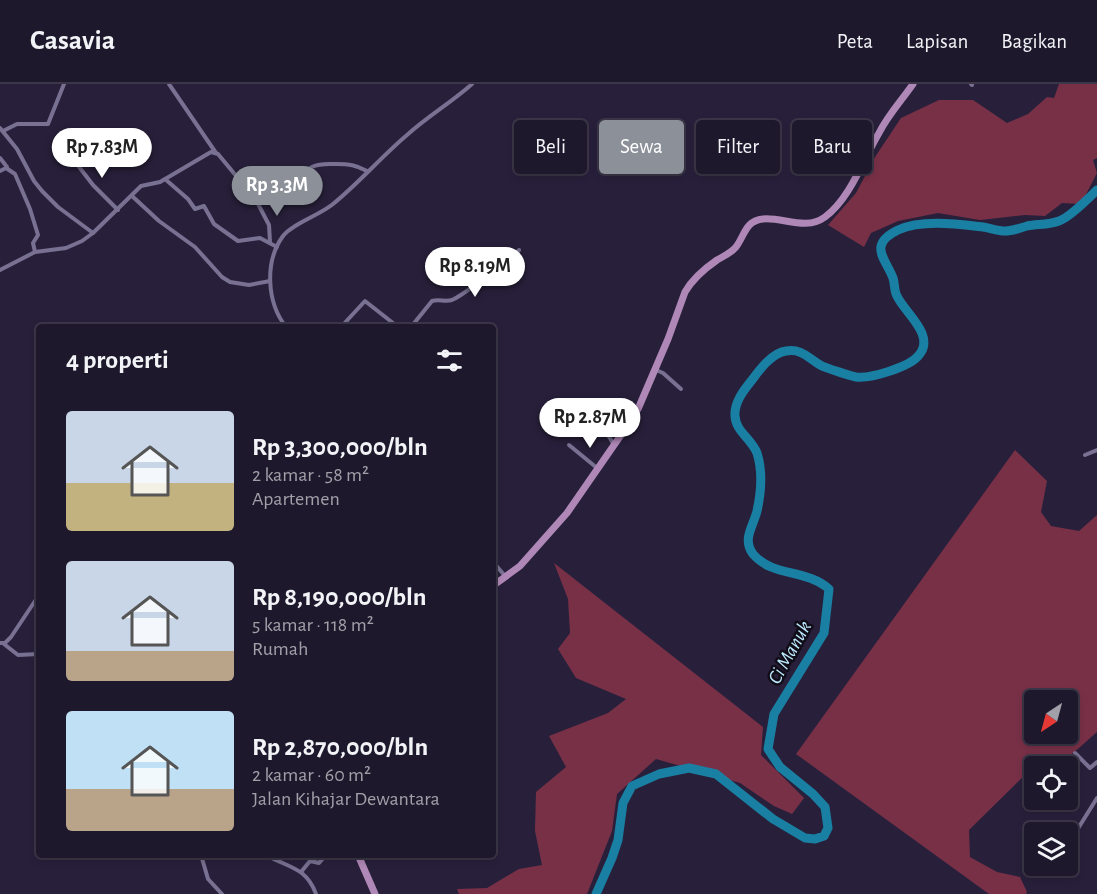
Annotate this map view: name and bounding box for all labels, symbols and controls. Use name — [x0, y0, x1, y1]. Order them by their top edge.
text: Casavia — [30, 27, 115, 55]
text: Peta — [837, 31, 873, 52]
text: Lapisan — [906, 31, 968, 52]
text: Bagikan — [1001, 31, 1067, 52]
chip: Beli — [514, 120, 587, 174]
chip: Sewa — [599, 120, 684, 174]
chip: Filter — [696, 120, 780, 174]
chip: Baru — [792, 120, 872, 174]
pin: Rp 7.83M — [40, 128, 164, 179]
text: Rp 7.83M — [66, 137, 138, 157]
pin: Rp 3.3M — [222, 166, 332, 217]
text: Rp 3.3M — [246, 175, 308, 195]
pin: Rp 8.19M — [413, 247, 537, 298]
text: Rp 8.19M — [439, 256, 511, 276]
icon: filters — [433, 344, 466, 377]
text: 4 properti — [66, 347, 169, 373]
pin: Rp 2.87M — [528, 398, 652, 449]
text: Rp 2.87M — [553, 407, 627, 427]
text: Rp 3,300,000/bln — [252, 434, 428, 460]
icon: home — [114, 435, 186, 507]
text: 2 kamar · 58 m² — [252, 465, 369, 485]
text: Apartemen — [252, 489, 340, 509]
text: Rp 8,190,000/bln — [252, 584, 427, 610]
icon: home — [114, 585, 186, 657]
text: 5 kamar · 118 m² — [252, 615, 374, 635]
water label: Ci Manuk — [764, 618, 815, 687]
text: Rumah — [252, 639, 308, 659]
north arrow — [1024, 690, 1078, 744]
map controls — [1024, 690, 1078, 876]
text: Rp 2,870,000/bln — [252, 734, 428, 760]
icon: home — [114, 735, 186, 807]
button: locate — [1024, 756, 1078, 810]
text: 2 kamar · 60 m² — [252, 765, 371, 785]
text: Jalan Kihajar Dewantara — [252, 789, 440, 809]
button: layers — [1024, 822, 1078, 876]

